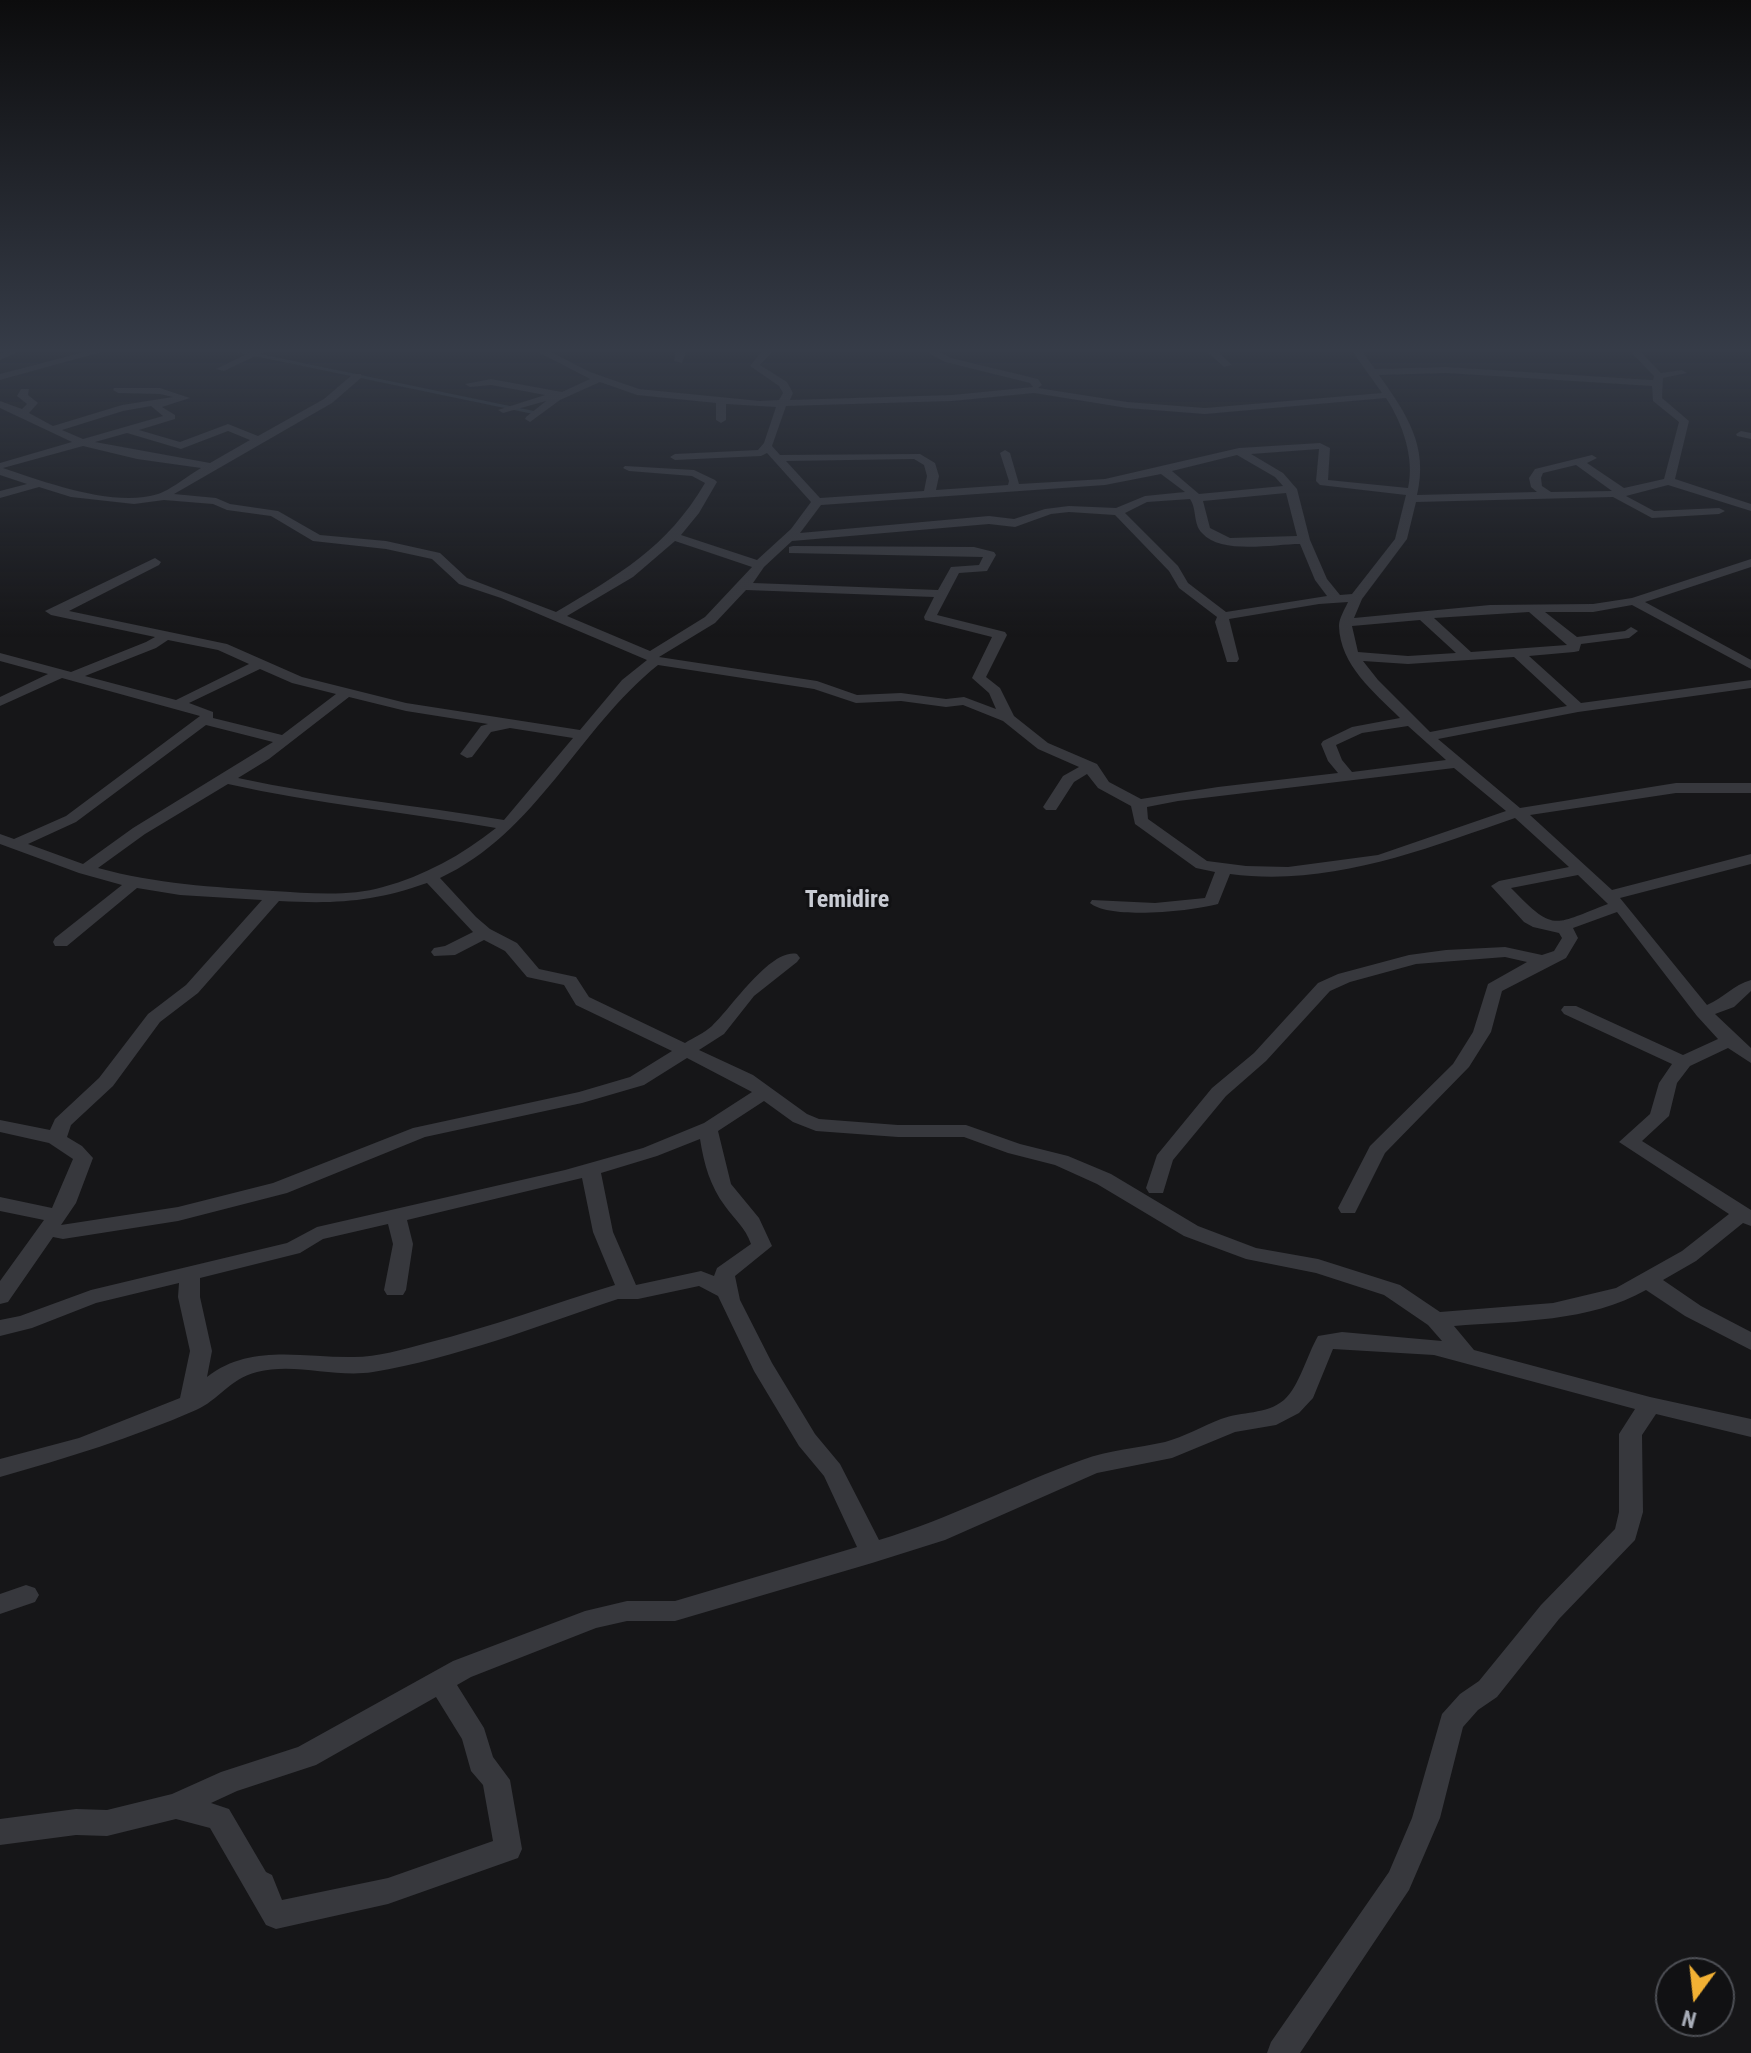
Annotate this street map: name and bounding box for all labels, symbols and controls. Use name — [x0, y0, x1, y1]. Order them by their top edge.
district label: Temidire — [805, 887, 889, 915]
north arrow — [1655, 1957, 1735, 2037]
text: N — [1679, 2005, 1699, 2033]

